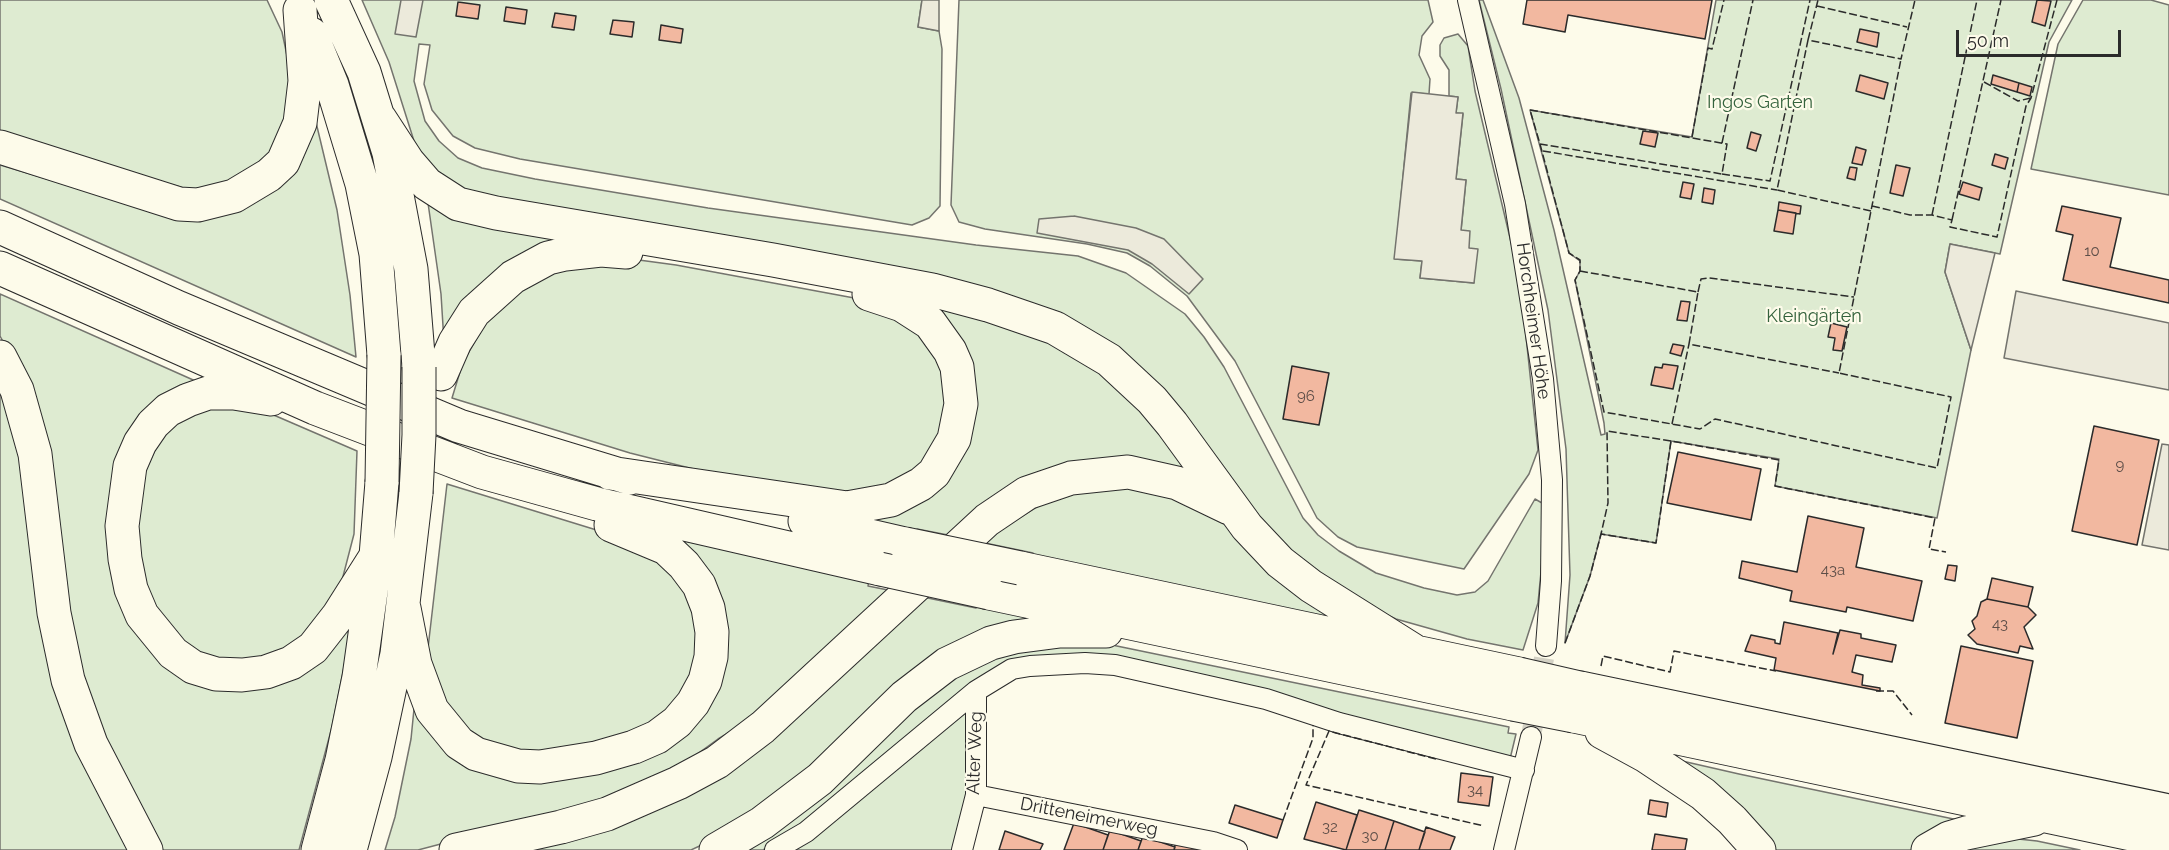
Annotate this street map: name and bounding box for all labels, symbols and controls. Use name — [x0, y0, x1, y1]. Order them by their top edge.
scale bar — [1959, 18, 2124, 56]
text: 50 m — [1967, 30, 2009, 51]
park label: Ingos Garten — [1707, 92, 1813, 114]
street label: Horchheimer Höhe — [1511, 241, 1555, 401]
house number: 10 — [2084, 242, 2100, 260]
park label: Kleingärten — [1766, 306, 1862, 328]
house number: 96 — [1297, 387, 1315, 405]
house number: 9 — [2116, 456, 2124, 474]
house number: 43a — [1821, 561, 1845, 579]
house number: 43 — [1992, 615, 2008, 633]
street label: Alter Weg — [963, 711, 987, 795]
house number: 34 — [1467, 781, 1483, 799]
street label: Dritteneimerweg — [1018, 793, 1160, 841]
house number: 32 — [1322, 818, 1338, 836]
house number: 30 — [1361, 827, 1379, 845]

